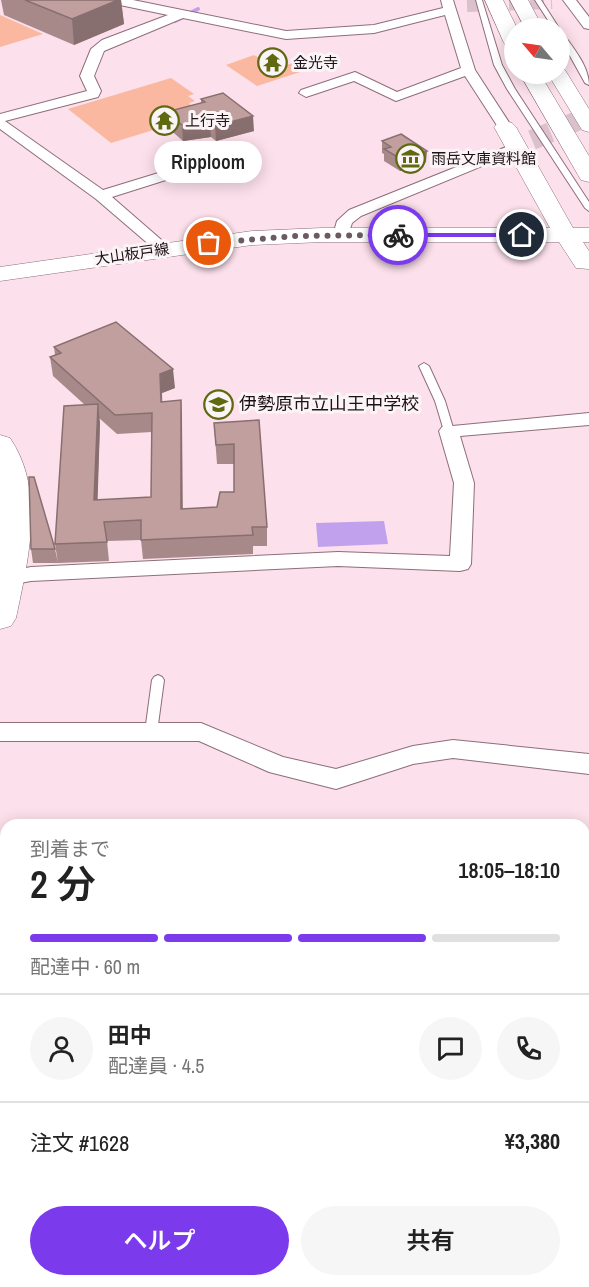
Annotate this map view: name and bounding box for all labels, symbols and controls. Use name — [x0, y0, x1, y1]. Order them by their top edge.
north arrow — [504, 18, 570, 84]
map controls — [504, 18, 570, 84]
temple icon: 金光寺 — [256, 47, 288, 79]
place label: 金光寺 — [293, 52, 338, 73]
temple icon: 上行寺 — [148, 105, 180, 137]
place label: 上行寺 — [185, 110, 230, 131]
callout: Ripploom — [155, 141, 263, 183]
museum icon: 雨岳文庫資料館 — [394, 143, 426, 175]
text: Ripploom — [171, 148, 245, 175]
place label: 雨岳文庫資料館 — [431, 148, 536, 169]
courier — [368, 205, 428, 265]
pin — [496, 209, 547, 260]
pin — [183, 217, 234, 268]
icon: home — [505, 218, 538, 251]
icon: bike — [382, 219, 415, 252]
icon: bag — [192, 226, 225, 259]
street label: 大山板戸線 — [93, 238, 171, 269]
school or university icon: 伊勢原市立山王中学校 — [202, 388, 234, 420]
place label: 伊勢原市立山王中学校 — [239, 391, 419, 416]
text: 到着まで — [30, 835, 110, 862]
text: 18:05–18:10 — [458, 855, 560, 885]
text: 2 分 — [30, 858, 96, 910]
text: 配達中 · 60 m — [30, 953, 140, 980]
button: person — [30, 1017, 93, 1080]
button: chat — [419, 1017, 482, 1080]
button: phone — [497, 1017, 560, 1080]
text: 田中 — [108, 1020, 152, 1050]
text: 配達員 · 4.5 — [108, 1052, 204, 1079]
text: ¥3,380 — [505, 1126, 560, 1156]
text: 注文 #1628 — [30, 1128, 129, 1158]
button: ヘルプ — [30, 1206, 289, 1275]
button: 共有 — [301, 1206, 560, 1275]

